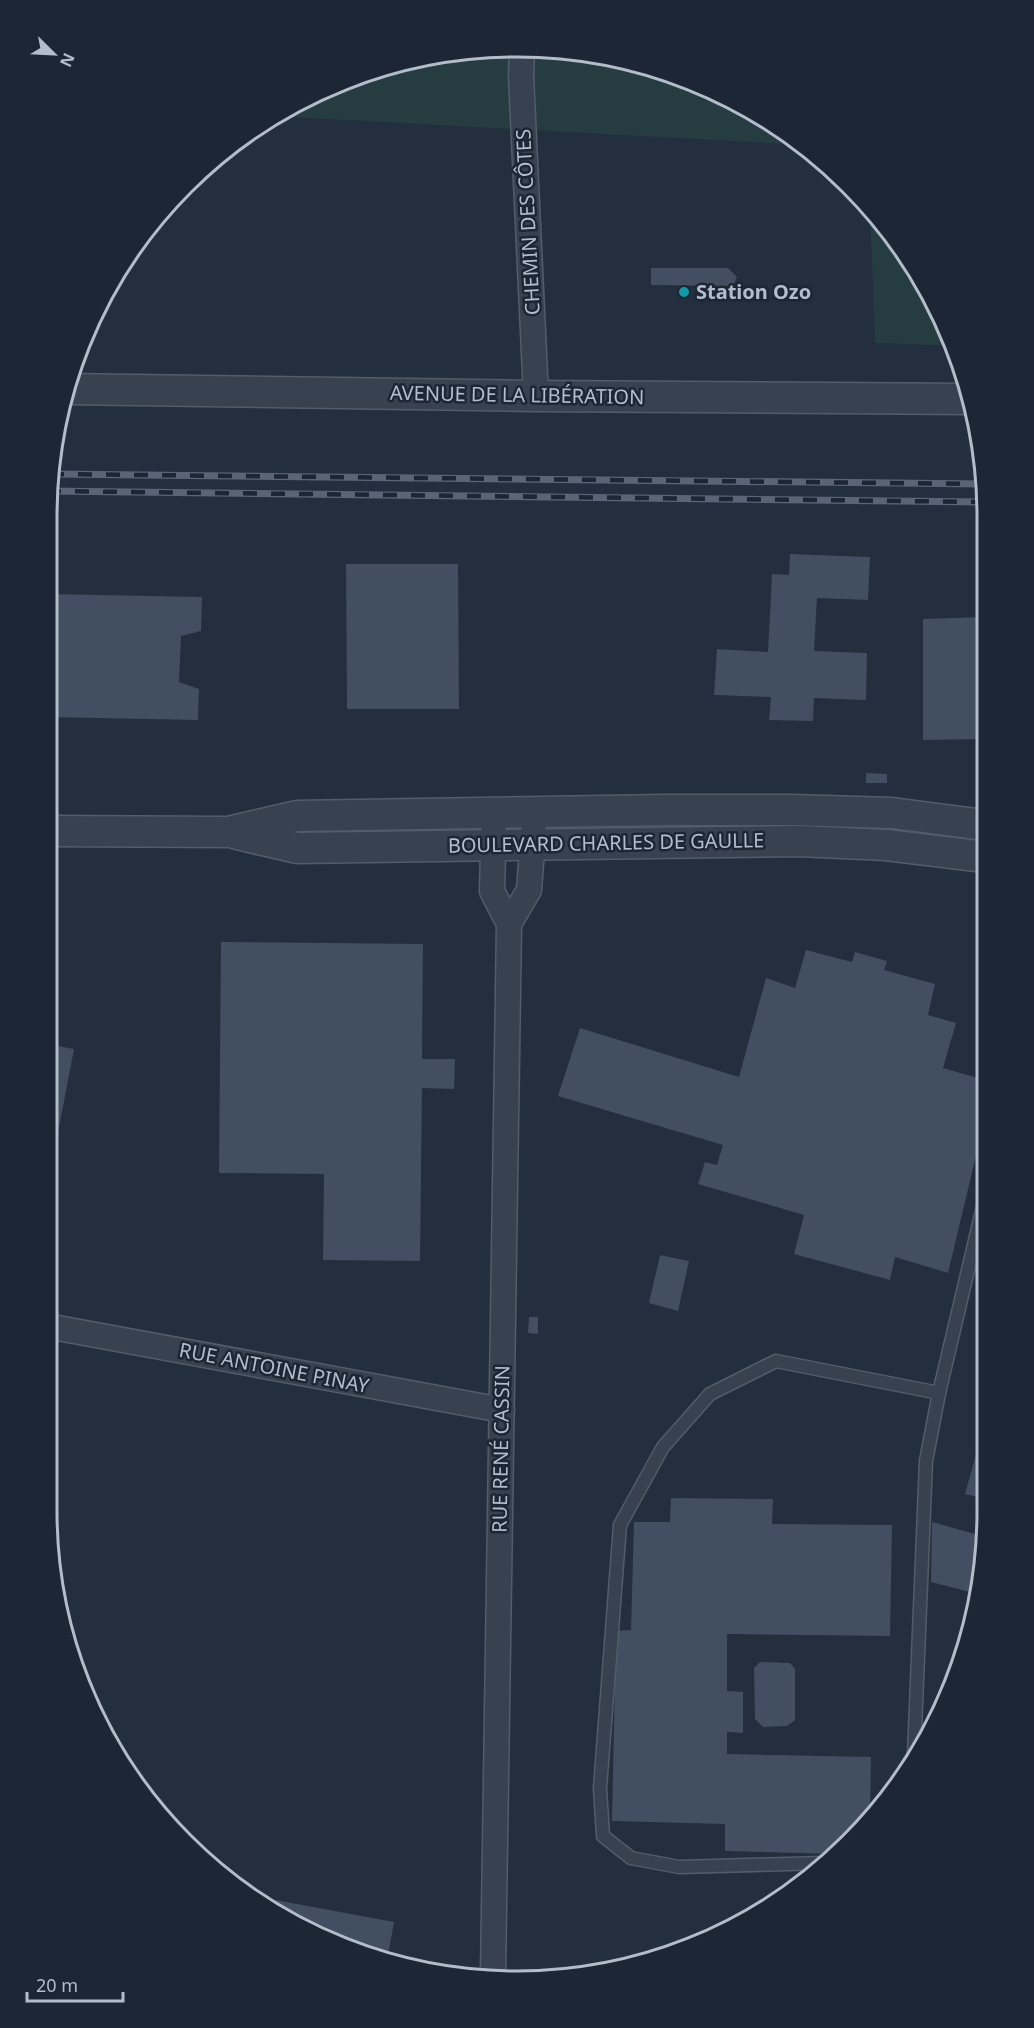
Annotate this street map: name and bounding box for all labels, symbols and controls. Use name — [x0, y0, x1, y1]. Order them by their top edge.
north arrow — [24, 24, 84, 84]
text: N — [55, 50, 80, 71]
street label: CHEMIN DES CÔTES — [509, 128, 546, 316]
place label: Station Ozo — [696, 278, 811, 305]
marker: Station Ozo — [677, 285, 691, 299]
street label: AVENUE DE LA LIBÉRATION — [390, 379, 644, 410]
street label: BOULEVARD CHARLES DE GAULLE — [448, 826, 764, 859]
street label: RUE ANTOINE PINAY — [177, 1336, 372, 1399]
street label: RUE RENÉ CASSIN — [486, 1365, 515, 1533]
scale bar — [27, 1965, 123, 2003]
text: 20 m — [36, 1973, 78, 1997]

